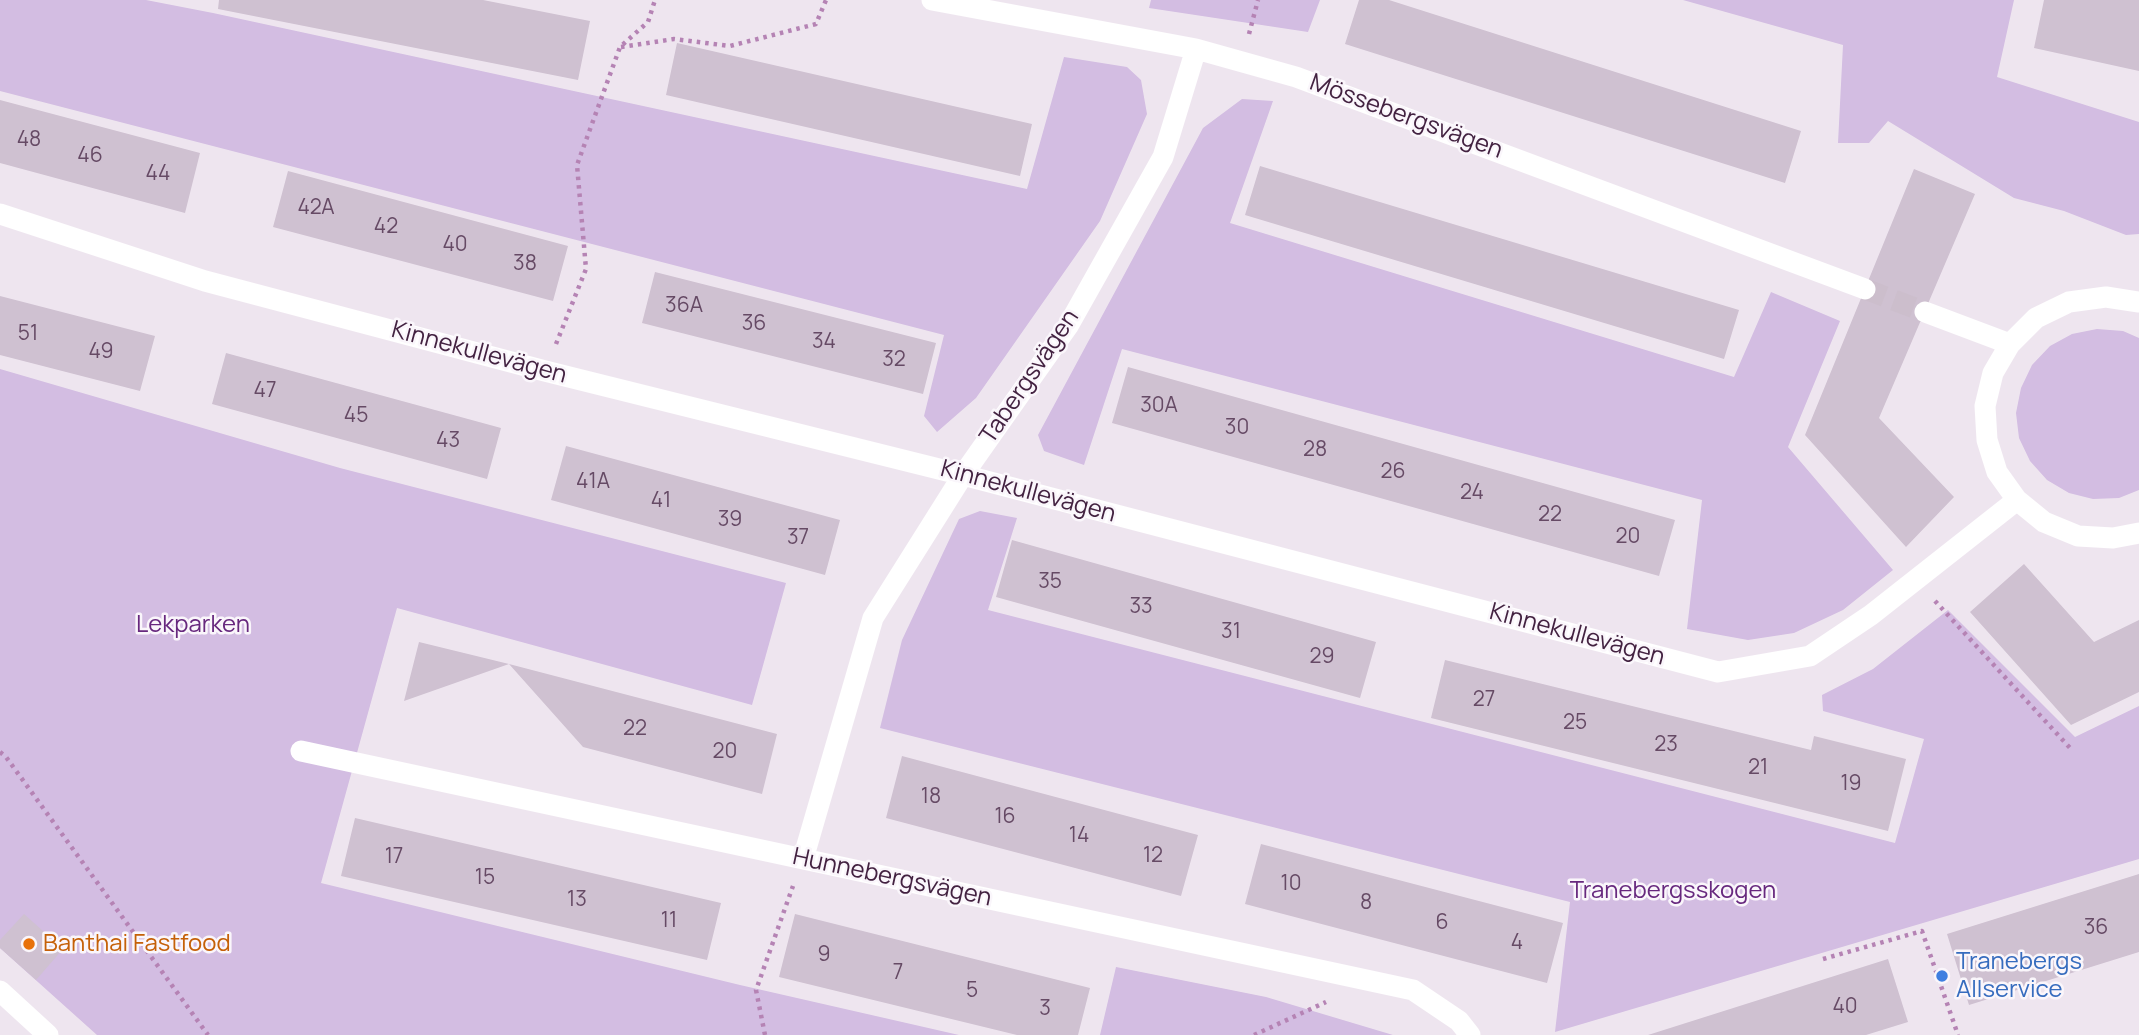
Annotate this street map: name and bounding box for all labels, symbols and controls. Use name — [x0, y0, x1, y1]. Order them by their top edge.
street label: Mössebergsvägen — [1306, 69, 1506, 165]
house number: 48 — [17, 127, 41, 153]
house number: 46 — [77, 143, 103, 169]
house number: 44 — [146, 161, 170, 187]
house number: 42A — [297, 195, 335, 221]
house number: 42 — [374, 214, 398, 240]
house number: 40 — [442, 232, 468, 258]
house number: 38 — [513, 251, 537, 277]
house number: 36A — [665, 293, 703, 319]
street label: Tabergsvägen — [975, 304, 1085, 450]
house number: 36 — [742, 311, 766, 337]
street label: Kinnekullevägen — [388, 316, 570, 390]
house number: 51 — [18, 321, 38, 347]
house number: 34 — [812, 329, 836, 355]
house number: 49 — [88, 339, 114, 365]
house number: 32 — [882, 347, 906, 373]
house number: 47 — [254, 378, 276, 404]
house number: 30A — [1140, 393, 1178, 419]
house number: 45 — [344, 403, 368, 429]
house number: 30 — [1225, 415, 1249, 441]
house number: 43 — [436, 428, 460, 454]
house number: 28 — [1303, 437, 1327, 463]
street label: Kinnekullevägen — [937, 455, 1119, 529]
house number: 26 — [1380, 459, 1406, 485]
house number: 41A — [576, 469, 610, 495]
house number: 24 — [1460, 480, 1484, 506]
house number: 41 — [651, 488, 671, 514]
house number: 22 — [1538, 502, 1562, 528]
house number: 39 — [718, 507, 742, 533]
house number: 20 — [1616, 524, 1640, 550]
house number: 37 — [787, 525, 809, 551]
house number: 35 — [1038, 569, 1062, 595]
house number: 33 — [1129, 594, 1153, 620]
street label: Kinnekullevägen — [1486, 598, 1668, 672]
park label: Lekparken — [136, 611, 250, 639]
house number: 31 — [1221, 619, 1241, 645]
house number: 29 — [1309, 644, 1335, 670]
house number: 27 — [1473, 687, 1495, 713]
house number: 25 — [1563, 710, 1587, 736]
house number: 22 — [623, 716, 647, 742]
house number: 23 — [1654, 732, 1678, 758]
house number: 20 — [713, 739, 737, 765]
house number: 21 — [1748, 755, 1768, 781]
house number: 19 — [1840, 771, 1862, 797]
house number: 18 — [921, 784, 941, 810]
house number: 16 — [994, 804, 1016, 830]
house number: 14 — [1069, 823, 1089, 849]
street label: Hunnebergsvägen — [790, 843, 994, 913]
house number: 12 — [1143, 843, 1163, 869]
house number: 17 — [385, 844, 403, 870]
house number: 15 — [475, 865, 495, 891]
house number: 10 — [1281, 871, 1301, 897]
park label: Tranebergsskogen — [1570, 877, 1776, 905]
house number: 13 — [567, 887, 587, 913]
house number: 8 — [1360, 890, 1372, 916]
house number: 11 — [661, 908, 677, 934]
house number: 6 — [1435, 910, 1449, 936]
house number: 36 — [2084, 915, 2108, 941]
place label: Banthai Fastfood — [43, 930, 231, 958]
house number: 4 — [1511, 930, 1523, 956]
marker: Banthai Fastfood — [21, 936, 37, 952]
house number: 9 — [817, 942, 831, 968]
place label: Tranebergs Allservice — [1956, 948, 2082, 1004]
house number: 7 — [893, 960, 903, 986]
marker: Tranebergs Allservice — [1934, 968, 1950, 984]
house number: 5 — [966, 978, 978, 1004]
house number: 40 — [1832, 994, 1858, 1020]
house number: 3 — [1039, 996, 1051, 1022]

